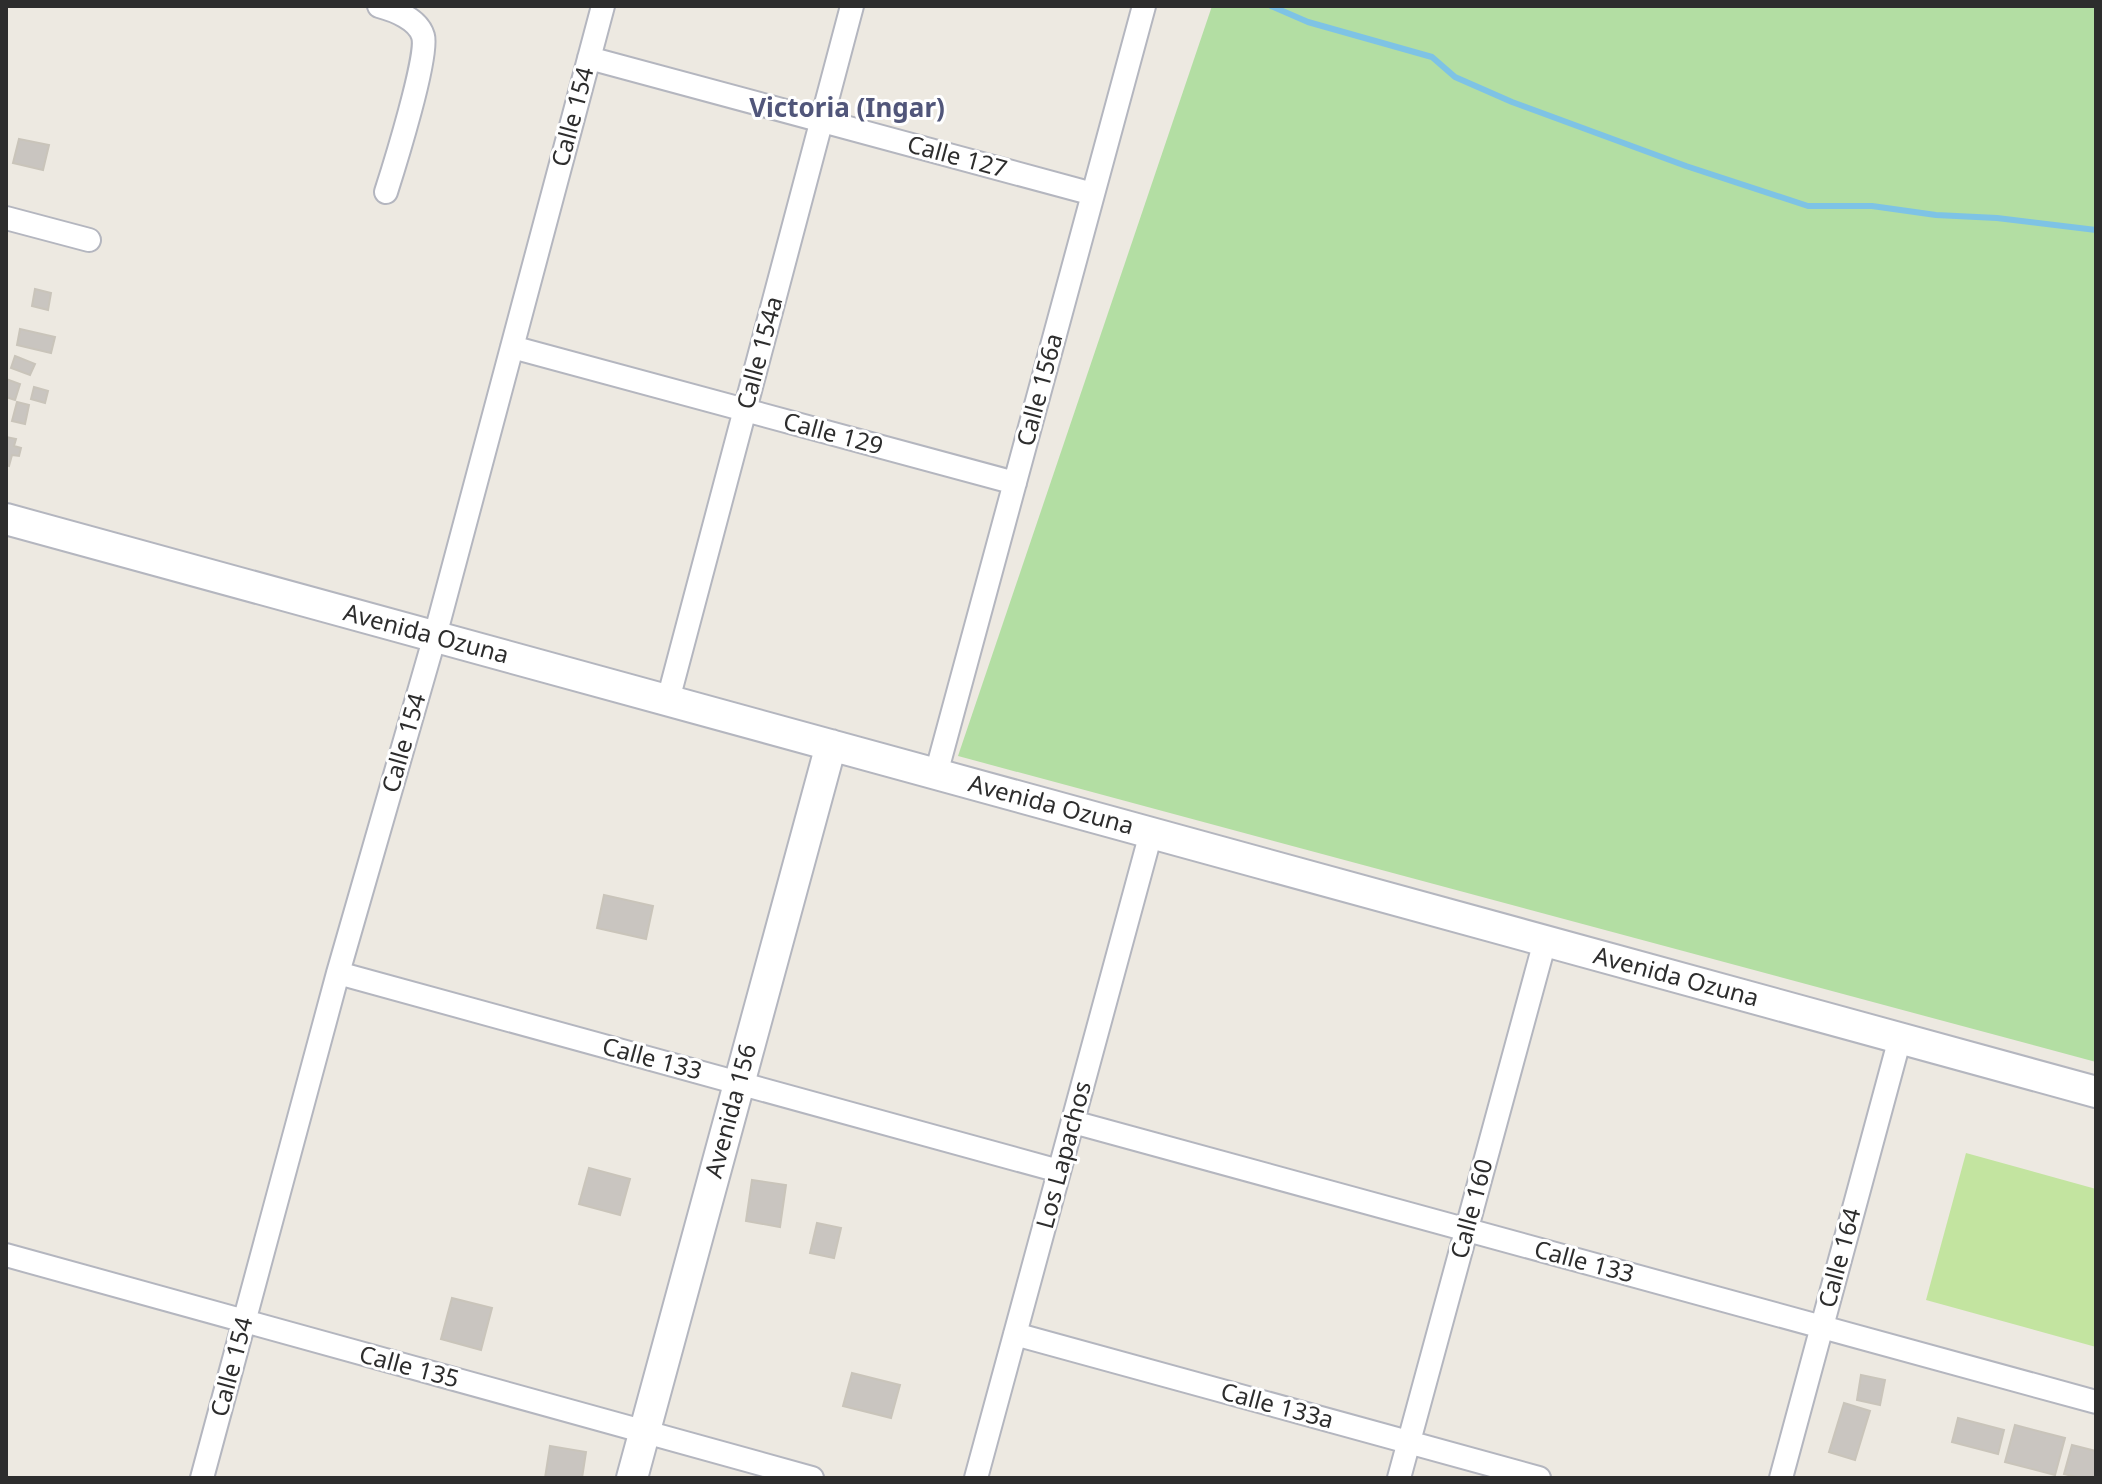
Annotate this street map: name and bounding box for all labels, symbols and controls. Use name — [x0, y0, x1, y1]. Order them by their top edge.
street label: Calle 154 — [542, 63, 601, 170]
district label: Victoria (Ingar) — [749, 89, 945, 125]
street label: Calle 127 — [904, 126, 1011, 185]
street label: Calle 154a — [728, 293, 789, 413]
street label: Calle 156a — [1008, 330, 1069, 450]
street label: Calle 129 — [780, 403, 887, 462]
street label: Avenida Ozuna — [340, 595, 513, 670]
street label: Calle 154 — [373, 689, 433, 796]
street label: Avenida Ozuna — [965, 766, 1138, 841]
street label: Avenida Ozuna — [1590, 938, 1763, 1013]
street label: Calle 133 — [599, 1028, 706, 1087]
street label: Avenida 156 — [696, 1040, 763, 1181]
street label: Los Lapachos — [1027, 1077, 1098, 1232]
street label: Calle 160 — [1441, 1155, 1500, 1262]
street label: Calle 164 — [1809, 1204, 1868, 1311]
street label: Calle 133 — [1531, 1231, 1638, 1290]
street label: Calle 154 — [201, 1313, 260, 1420]
street label: Calle 135 — [356, 1336, 463, 1395]
street label: Calle 133a — [1217, 1374, 1337, 1435]

